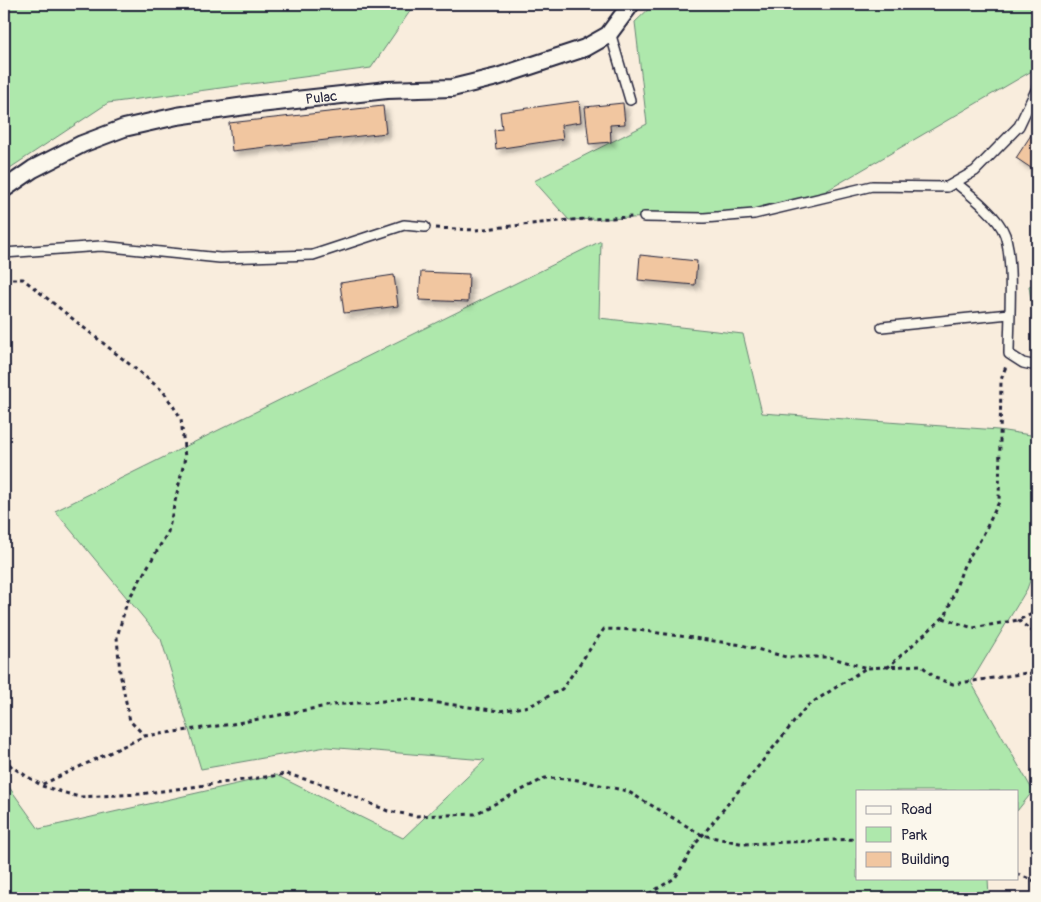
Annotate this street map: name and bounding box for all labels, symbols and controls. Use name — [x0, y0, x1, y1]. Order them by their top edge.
street label: Pulac — [305, 88, 338, 108]
legend — [856, 790, 1018, 880]
text: Road — [901, 800, 932, 819]
text: Park — [901, 826, 928, 845]
text: Building — [901, 850, 949, 869]

